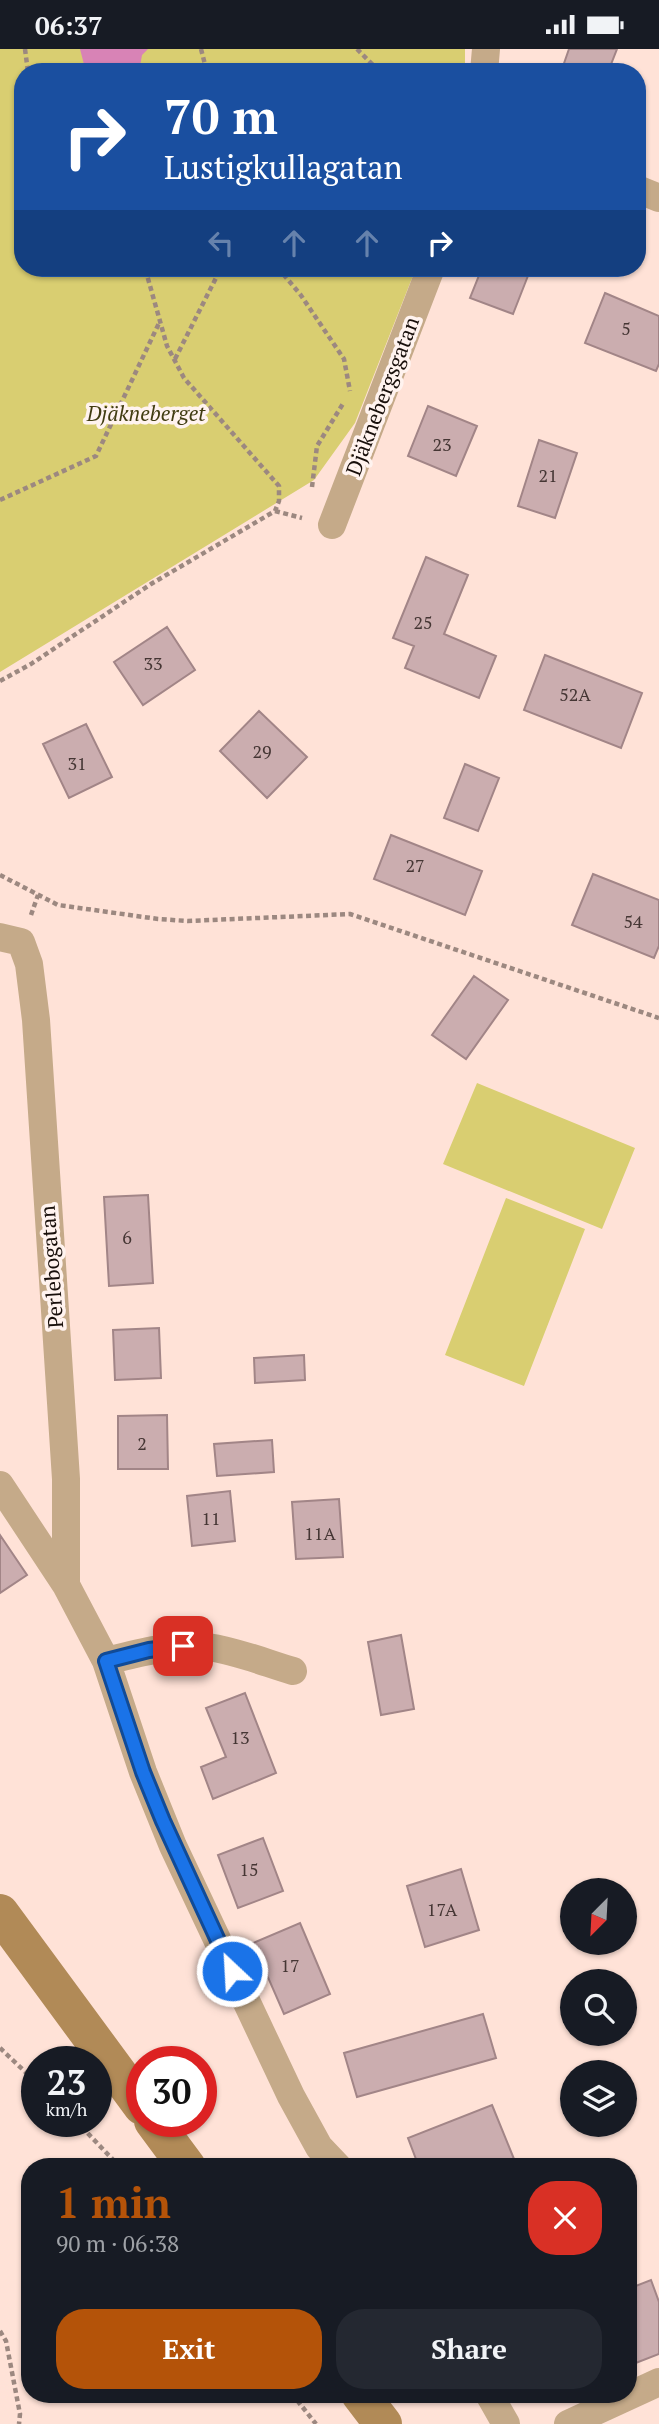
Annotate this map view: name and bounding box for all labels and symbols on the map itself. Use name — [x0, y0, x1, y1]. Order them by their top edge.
street label: Djäknebergsgatan — [339, 312, 425, 480]
house number: 5 — [621, 316, 631, 340]
park label: Djäkneberget — [86, 399, 206, 427]
house number: 23 — [432, 432, 452, 456]
house number: 21 — [538, 463, 558, 487]
house number: 25 — [413, 610, 433, 634]
house number: 33 — [143, 651, 163, 675]
house number: 52A — [559, 682, 591, 706]
house number: 29 — [252, 739, 272, 763]
house number: 31 — [67, 751, 87, 775]
house number: 27 — [405, 853, 425, 877]
house number: 54 — [623, 909, 643, 933]
street label: Perlebogatan — [33, 1204, 69, 1329]
house number: 6 — [122, 1225, 132, 1249]
house number: 2 — [137, 1431, 147, 1455]
house number: 11 — [201, 1506, 221, 1530]
house number: 11A — [304, 1521, 336, 1545]
pin — [153, 1616, 213, 1676]
house number: 13 — [230, 1725, 250, 1749]
house number: 15 — [239, 1857, 259, 1881]
north arrow — [560, 1878, 637, 1955]
house number: 17A — [427, 1897, 458, 1921]
position arrow — [195, 1934, 269, 2008]
house number: 17 — [280, 1953, 300, 1977]
speed limit sign: 30 — [126, 2046, 217, 2137]

